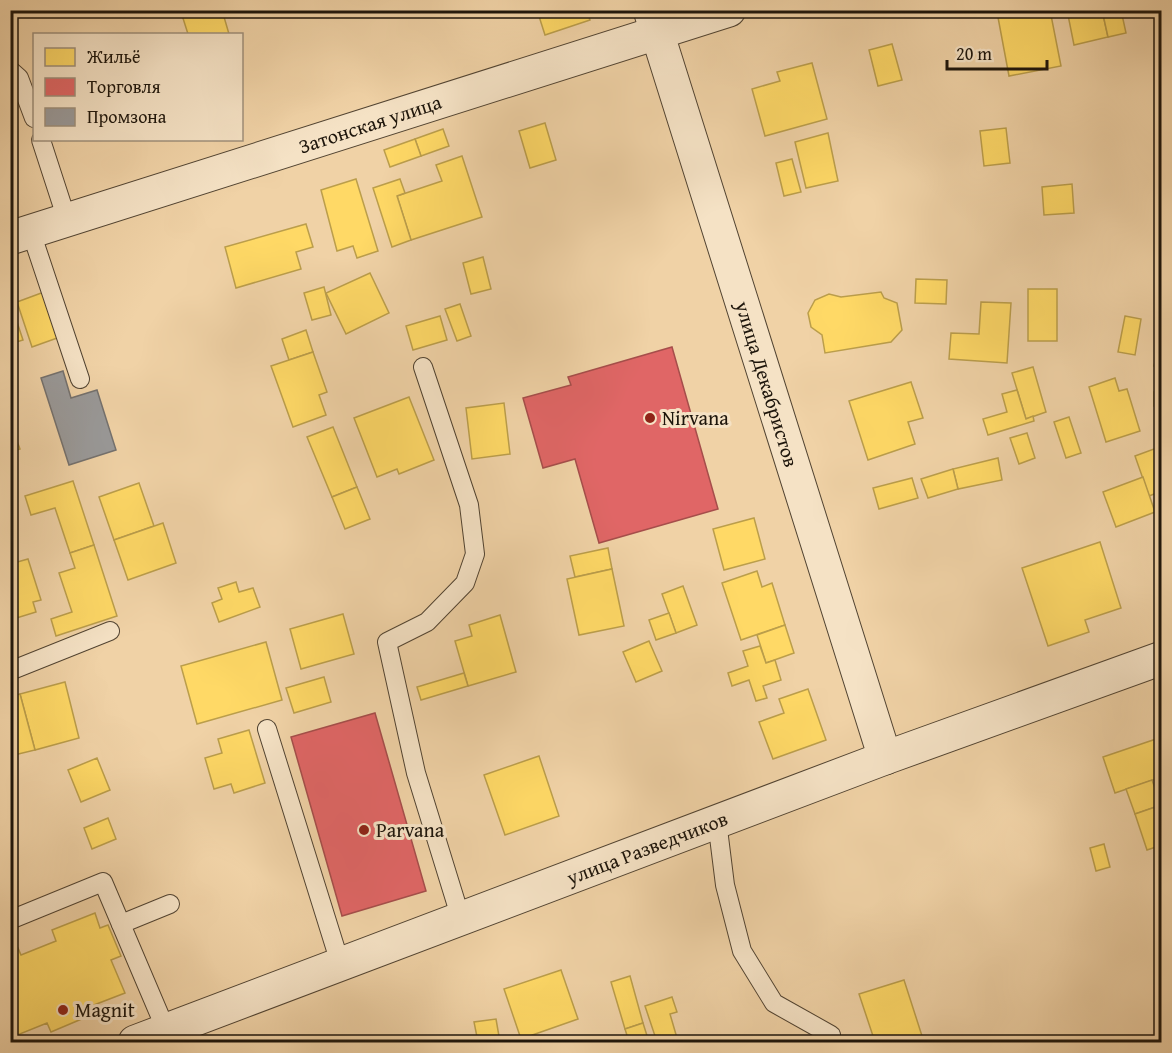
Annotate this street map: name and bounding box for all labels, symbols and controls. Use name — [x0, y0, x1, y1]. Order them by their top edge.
legend — [33, 33, 243, 141]
scale bar — [947, 33, 1048, 71]
text: 20 m — [956, 40, 992, 67]
text: Жильё — [86, 43, 141, 70]
text: Торговля — [87, 73, 161, 100]
street label: Затонская улица — [295, 87, 445, 160]
text: Промзона — [87, 103, 167, 130]
street label: улица Декабристов — [728, 296, 806, 470]
place label: Nirvana — [662, 403, 729, 432]
marker: Nirvana — [643, 411, 657, 425]
street label: улица Разведчиков — [561, 803, 732, 892]
place label: Parvana — [376, 815, 445, 844]
marker: Parvana — [357, 823, 371, 837]
place label: Magnit — [75, 995, 135, 1024]
marker: Magnit — [56, 1003, 70, 1017]

